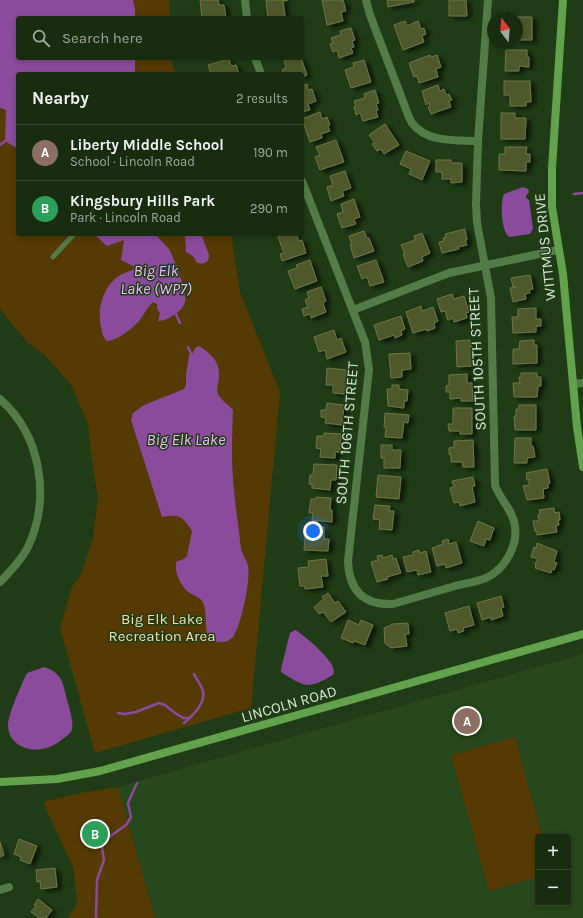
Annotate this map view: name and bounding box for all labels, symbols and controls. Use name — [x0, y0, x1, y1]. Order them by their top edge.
north arrow — [487, 12, 523, 48]
search box — [16, 16, 304, 60]
icon: search — [30, 27, 52, 49]
text: Search here — [62, 29, 143, 47]
text: Nearby — [32, 88, 89, 108]
text: 2 results — [236, 91, 288, 106]
text: Liberty Middle School — [70, 136, 224, 154]
text: A — [41, 145, 49, 160]
text: 190 m — [253, 145, 288, 160]
text: School · Lincoln Road — [70, 154, 195, 169]
text: Kingsbury Hills Park — [70, 192, 215, 210]
street label: WITTMUS DRIVE — [530, 192, 560, 302]
text: B — [41, 201, 49, 216]
text: 290 m — [250, 201, 288, 216]
text: Park · Lincoln Road — [70, 210, 181, 225]
water label: Big Elk Lake (WP7) — [120, 261, 192, 298]
street label: SOUTH 105TH STREET — [464, 287, 490, 431]
street label: SOUTH 106TH STREET — [332, 360, 362, 505]
water label: Big Elk Lake — [147, 430, 226, 449]
your location — [303, 521, 323, 541]
park label: Big Elk Lake Recreation Area — [109, 610, 215, 645]
street label: LINCOLN ROAD — [239, 682, 339, 726]
pin: A — [454, 706, 480, 736]
pin: B — [82, 819, 108, 849]
map controls — [535, 834, 571, 906]
button: + — [535, 834, 571, 870]
button: − — [535, 870, 571, 906]

